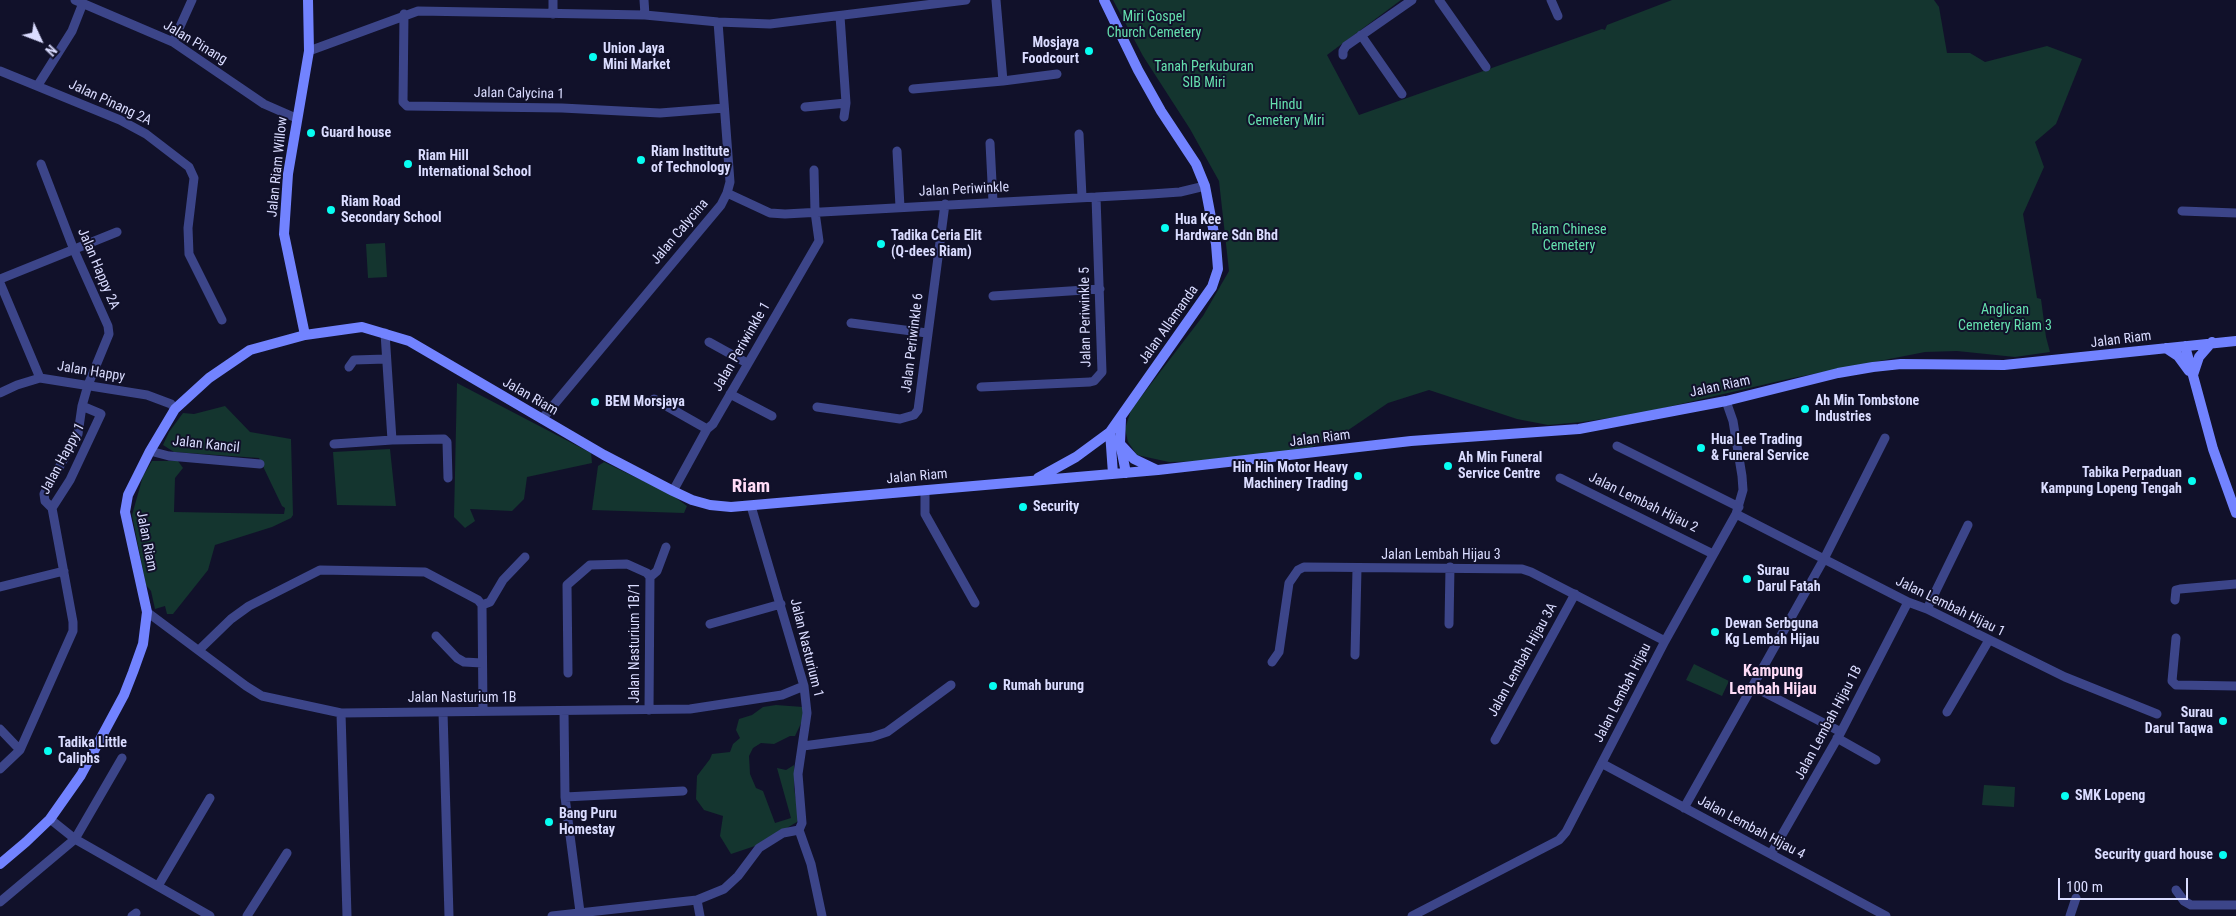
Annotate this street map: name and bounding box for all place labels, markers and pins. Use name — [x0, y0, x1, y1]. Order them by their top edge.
place label: Mosjaya Foodcourt — [1022, 35, 1079, 68]
place label: Union Jaya Mini Market — [603, 41, 670, 74]
marker: Mosjaya Foodcourt — [1083, 45, 1095, 57]
marker: Union Jaya Mini Market — [587, 51, 599, 63]
place label: Guard house — [321, 125, 391, 141]
marker: Guard house — [305, 127, 317, 139]
place label: Riam Institute of Technology — [651, 144, 730, 176]
place label: Riam Hill International School — [418, 148, 531, 180]
marker: Riam Institute of Technology — [635, 154, 647, 166]
marker: Riam Hill International School — [402, 158, 414, 170]
place label: Riam Road Secondary School — [341, 194, 442, 226]
marker: Riam Road Secondary School — [325, 204, 337, 216]
place label: Hua Kee Hardware Sdn Bhd — [1175, 212, 1278, 244]
marker: Hua Kee Hardware Sdn Bhd — [1159, 222, 1171, 234]
place label: Tadika Ceria Elit (Q-dees Riam) — [891, 228, 982, 260]
marker: Tadika Ceria Elit (Q-dees Riam) — [875, 238, 887, 250]
place label: Ah Min Tombstone Industries — [1815, 393, 1919, 426]
place label: BEM Morsjaya — [605, 394, 685, 410]
marker: BEM Morsjaya — [589, 396, 601, 408]
marker: Ah Min Tombstone Industries — [1799, 403, 1811, 415]
place label: Hua Lee Trading & Funeral Service — [1711, 432, 1809, 464]
marker: Hua Lee Trading & Funeral Service — [1695, 442, 1707, 454]
place label: Ah Min Funeral Service Centre — [1458, 450, 1542, 482]
place label: Hin Hin Motor Heavy Machinery Trading — [1233, 460, 1348, 492]
marker: Ah Min Funeral Service Centre — [1442, 460, 1454, 472]
place label: Tabika Perpaduan Kampung Lopeng Tengah — [2041, 465, 2182, 498]
marker: Hin Hin Motor Heavy Machinery Trading — [1352, 470, 1364, 482]
marker: Tabika Perpaduan Kampung Lopeng Tengah — [2186, 475, 2198, 487]
place label: Security — [1033, 499, 1079, 515]
marker: Security — [1017, 501, 1029, 513]
place label: Surau Darul Fatah — [1757, 563, 1821, 596]
marker: Surau Darul Fatah — [1741, 573, 1753, 585]
place label: Dewan Serbguna Kg Lembah Hijau — [1725, 616, 1819, 648]
marker: Dewan Serbguna Kg Lembah Hijau — [1709, 626, 1721, 638]
place label: Rumah burung — [1003, 678, 1084, 694]
marker: Rumah burung — [987, 680, 999, 692]
place label: Surau Darul Taqwa — [2145, 705, 2213, 738]
marker: Surau Darul Taqwa — [2217, 715, 2229, 727]
place label: Tadika Little Caliphs — [58, 735, 127, 768]
marker: Tadika Little Caliphs — [42, 745, 54, 757]
place label: SMK Lopeng — [2075, 788, 2145, 804]
marker: SMK Lopeng — [2059, 790, 2071, 802]
place label: Bang Puru Homestay — [559, 806, 617, 839]
marker: Bang Puru Homestay — [543, 816, 555, 828]
place label: Security guard house — [2095, 847, 2213, 863]
marker: Security guard house — [2217, 849, 2229, 861]

